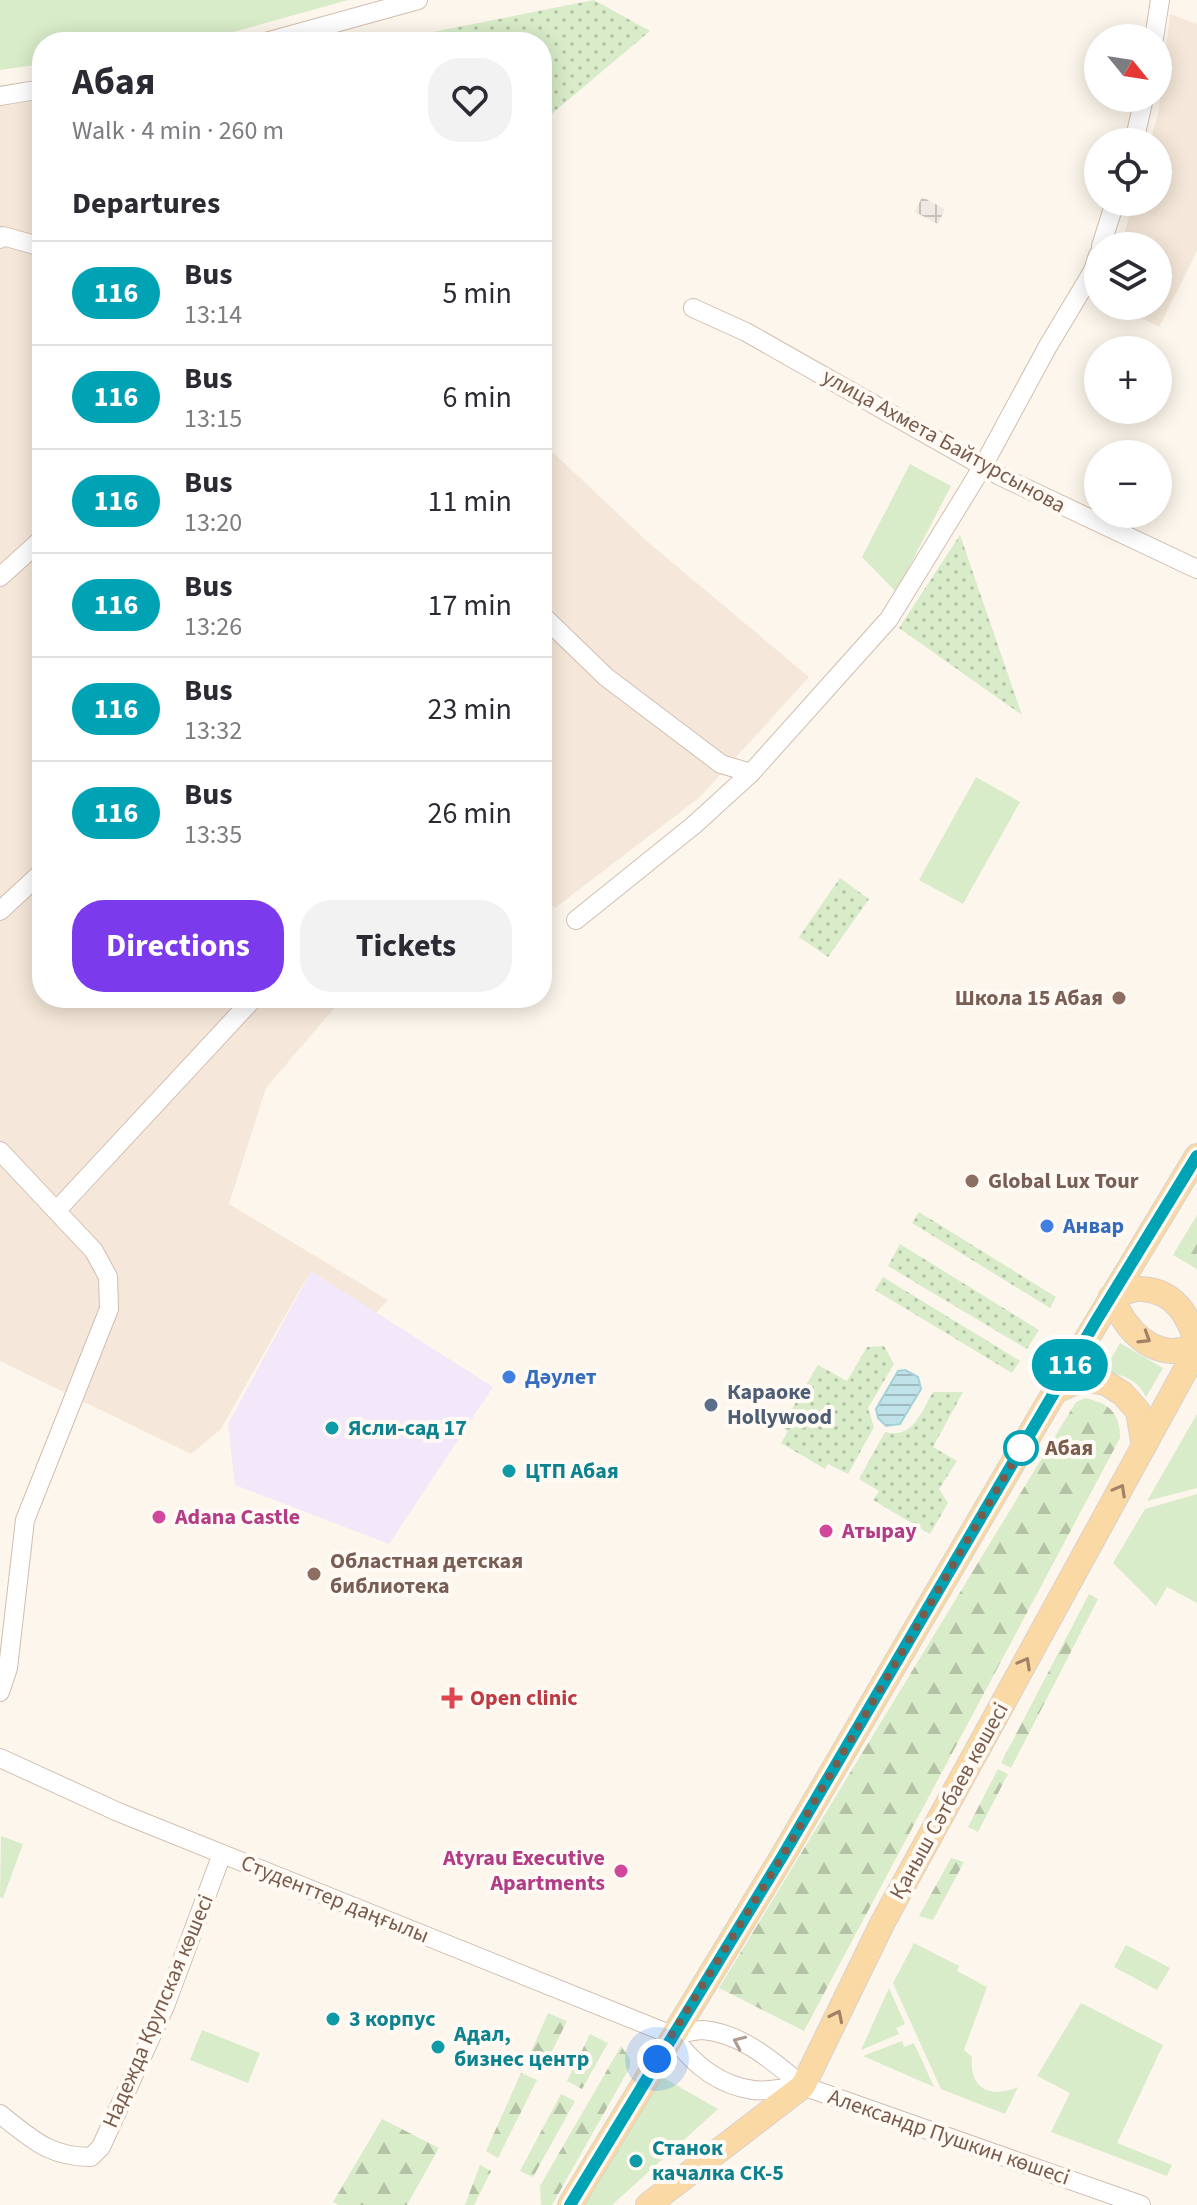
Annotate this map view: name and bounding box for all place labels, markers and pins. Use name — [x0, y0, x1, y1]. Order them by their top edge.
place label: Школа 15 Абая — [955, 982, 1103, 1014]
marker: Школа 15 Абая — [1110, 989, 1128, 1007]
place label: Global Lux Tour — [988, 1165, 1139, 1197]
marker: Global Lux Tour — [963, 1172, 981, 1190]
place label: Анвар — [1062, 1210, 1124, 1242]
marker: Анвар — [1038, 1217, 1056, 1235]
place label: Дәулет — [525, 1361, 597, 1393]
marker: Дәулет — [500, 1368, 518, 1386]
place label: Караоке Hollywood — [727, 1376, 832, 1433]
marker: Караоке Hollywood — [702, 1396, 720, 1414]
place label: Ясли-сад 17 — [348, 1412, 467, 1444]
marker: Ясли-сад 17 — [323, 1419, 341, 1437]
marker: Абая — [1004, 1431, 1038, 1465]
place label: Абая — [1044, 1432, 1093, 1464]
place label: ЦТП Абая — [525, 1455, 619, 1487]
marker: ЦТП Абая — [500, 1462, 518, 1480]
place label: Adana Сastle — [174, 1501, 300, 1533]
marker: Adana Сastle — [150, 1508, 168, 1526]
place label: Атырау — [841, 1515, 917, 1547]
marker: Атырау — [817, 1522, 835, 1540]
place label: Областная детская библиотека — [330, 1545, 523, 1602]
marker: Областная детская библиотека — [305, 1565, 323, 1583]
place label: Open clinic — [470, 1682, 578, 1714]
marker: Open clinic — [441, 1687, 463, 1709]
place label: Atyrau Executive Apartments — [442, 1842, 605, 1899]
marker: Atyrau Executive Apartments — [612, 1862, 630, 1880]
place label: 3 корпус — [349, 2003, 436, 2035]
marker: 3 корпус — [324, 2010, 342, 2028]
place label: Адал, бизнес центр — [453, 2018, 589, 2075]
marker: Адал, бизнес центр — [429, 2038, 447, 2056]
place label: Станок качалка СК-5 — [652, 2132, 784, 2189]
marker: Станок качалка СК-5 — [627, 2152, 645, 2170]

